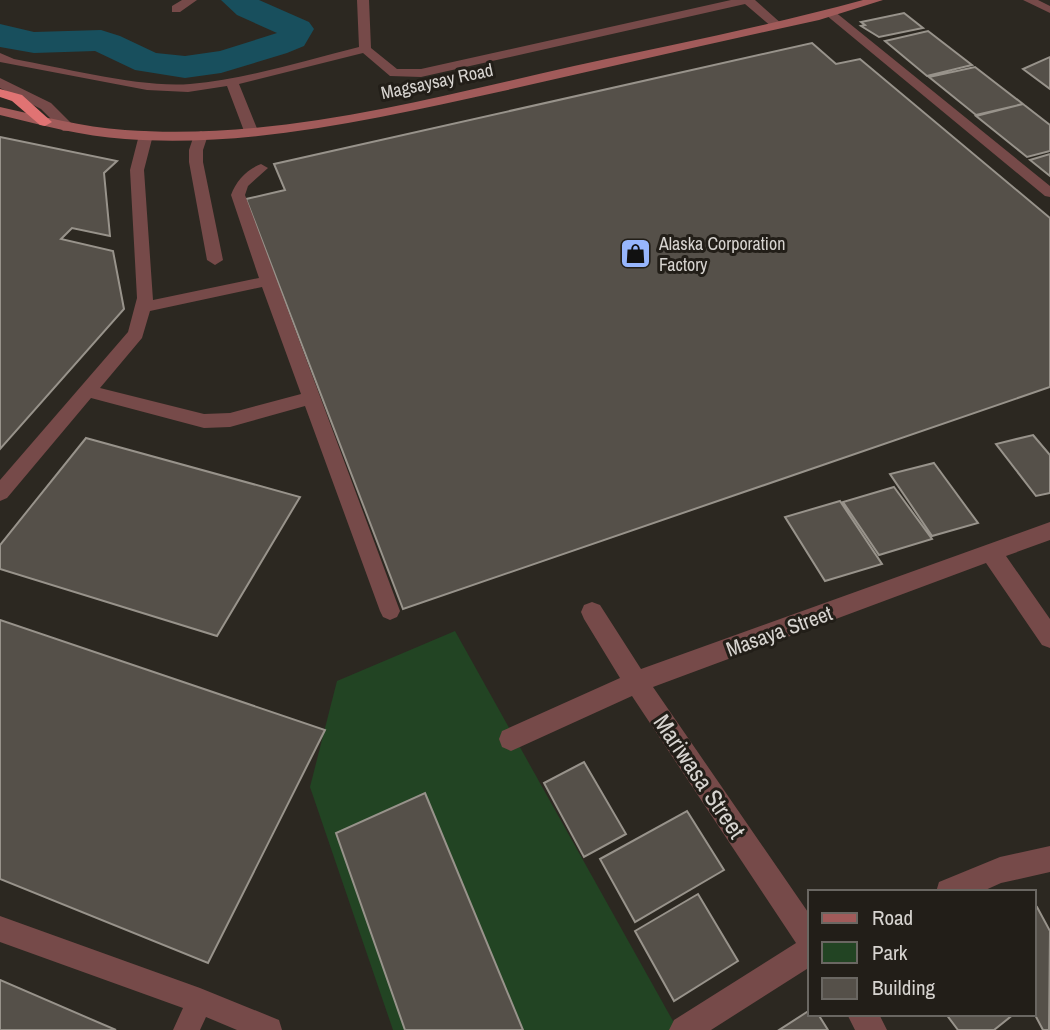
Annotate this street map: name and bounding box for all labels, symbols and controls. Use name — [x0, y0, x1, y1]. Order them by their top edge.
street label: Magsaysay Road — [379, 57, 495, 105]
place label: Alaska Corporation Factory — [658, 231, 785, 277]
shop icon: Alaska Corporation Factory — [619, 236, 653, 270]
street label: Masaya Street — [722, 598, 836, 664]
street label: Mariwasa Street — [647, 708, 754, 845]
legend — [808, 890, 1036, 1016]
text: Road — [872, 903, 913, 932]
text: Park — [872, 938, 908, 967]
text: Building — [872, 973, 936, 1002]

